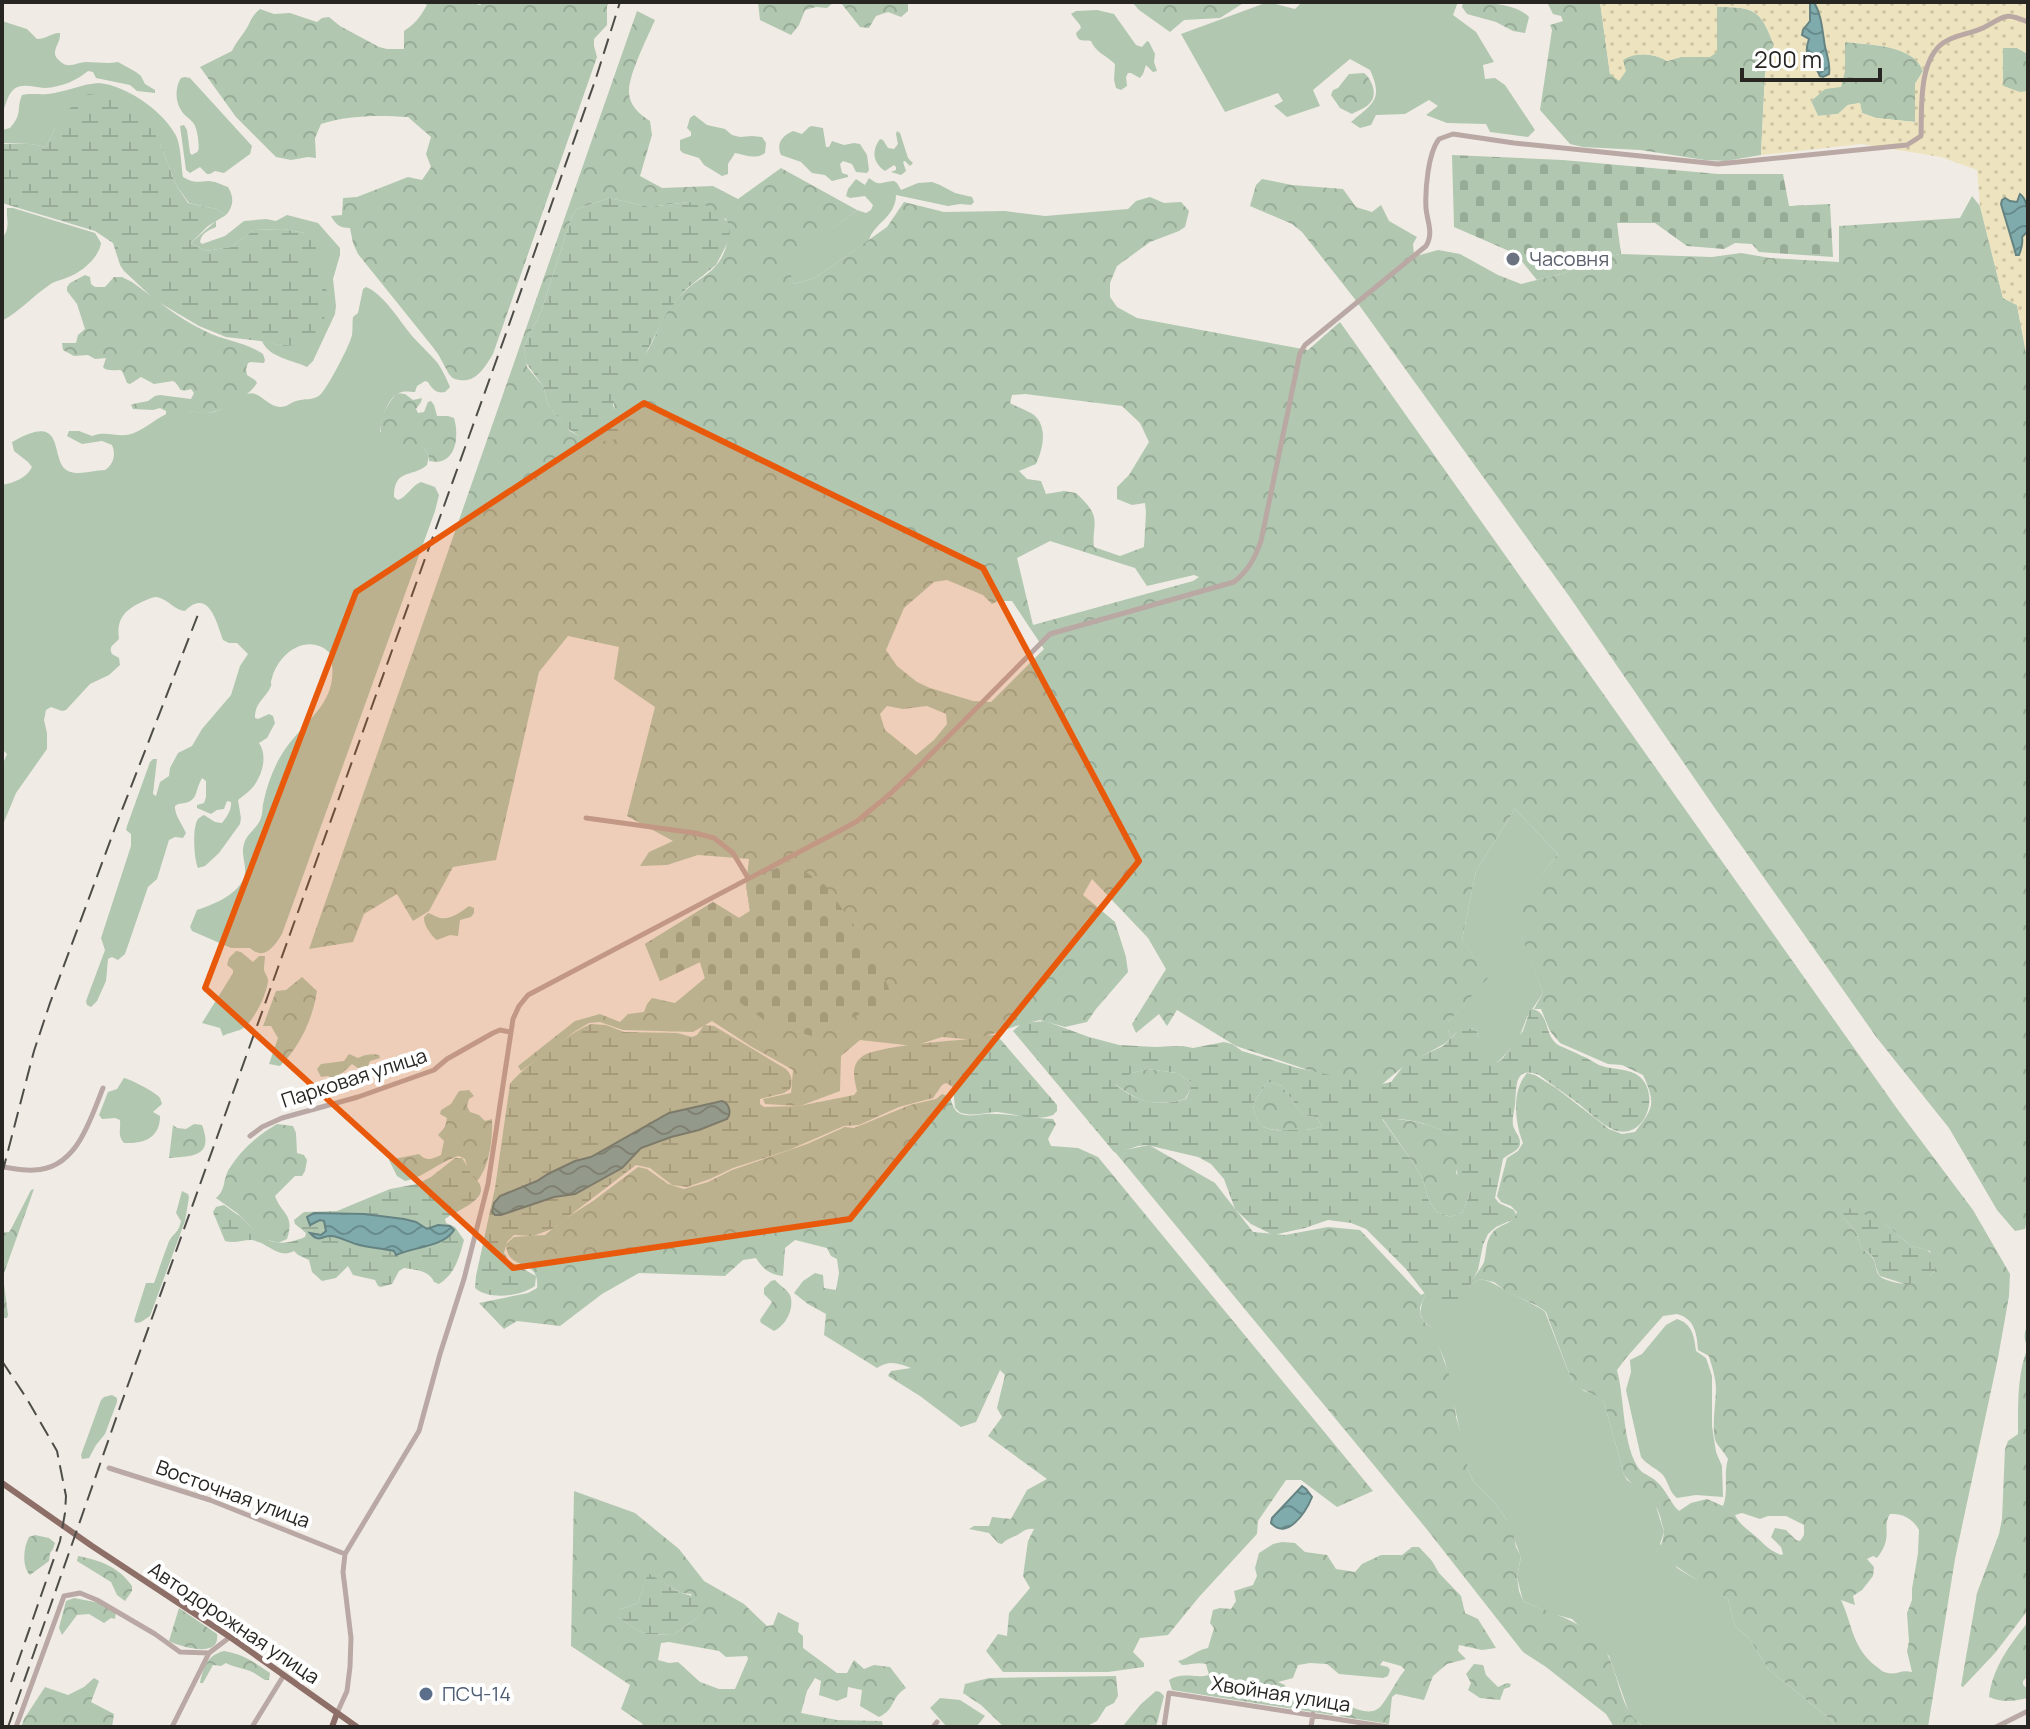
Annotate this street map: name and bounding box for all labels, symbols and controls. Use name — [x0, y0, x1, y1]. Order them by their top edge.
scale bar — [1742, 32, 1880, 82]
text: 200 m — [1754, 42, 1822, 75]
place label: Часовня — [1529, 245, 1609, 272]
marker: Часовня — [1504, 250, 1522, 268]
street label: Парковая улица — [278, 1041, 430, 1114]
street label: Восточная улица — [152, 1453, 314, 1534]
street label: Автодорожная улица — [143, 1555, 325, 1690]
street label: Хвойная улица — [1210, 1669, 1353, 1718]
place label: ПСЧ-14 — [442, 1680, 511, 1707]
marker: ПСЧ-14 — [417, 1685, 435, 1703]

